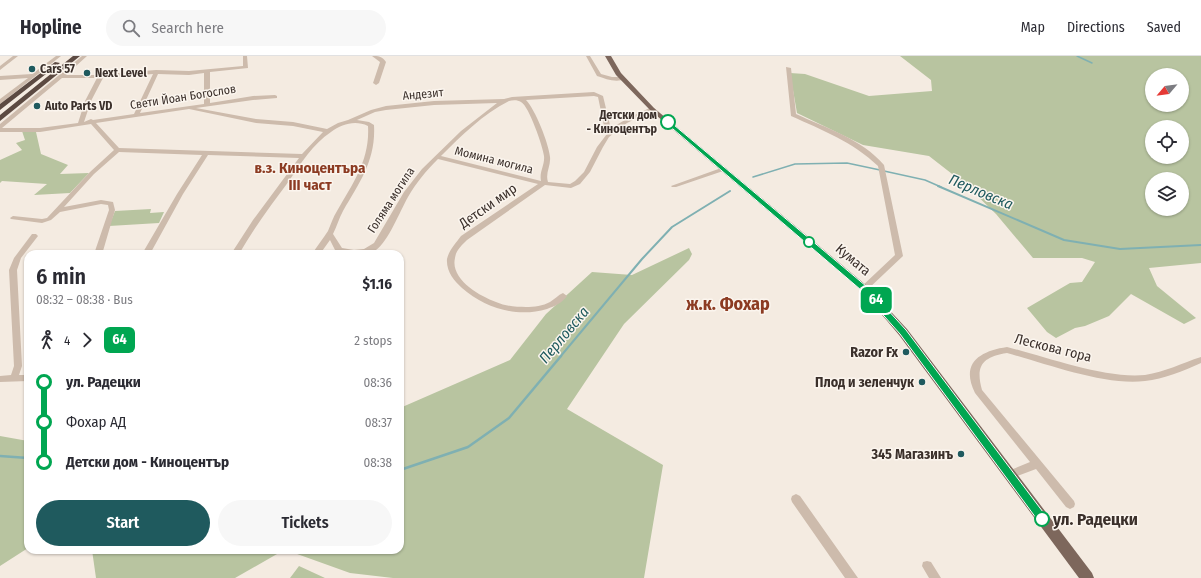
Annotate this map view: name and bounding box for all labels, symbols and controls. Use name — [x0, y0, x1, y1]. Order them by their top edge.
search box — [106, 10, 386, 46]
text: Hopline — [20, 16, 82, 39]
icon: search — [120, 17, 142, 39]
text: Search here — [152, 19, 224, 37]
text: Map — [1021, 19, 1045, 36]
text: Directions — [1067, 19, 1125, 36]
text: Saved — [1147, 19, 1181, 36]
place label: Cars 57 — [40, 62, 75, 76]
marker: Cars 57 — [27, 64, 37, 74]
place label: Next Level — [95, 66, 147, 80]
marker: Next Level — [82, 68, 92, 78]
north arrow — [1145, 68, 1189, 112]
map controls — [1145, 68, 1189, 216]
street label: Свети Йоан Богослов — [129, 81, 237, 112]
street label: Андезит — [402, 85, 444, 103]
place label: Auto Parts VD — [44, 99, 112, 113]
marker: Auto Parts VD — [32, 101, 42, 111]
place label: Детски дом - Киноцентър — [587, 108, 658, 136]
marker: Детски дом - Киноцентър — [660, 114, 676, 130]
button: locate — [1145, 120, 1189, 164]
street label: Момина могила — [453, 143, 535, 177]
district label: в.з. Киноцентъра ІІІ част — [255, 159, 366, 194]
street label: Голяма могила — [365, 164, 417, 235]
water label: Перловска — [946, 170, 1016, 214]
button: layers — [1145, 172, 1189, 216]
street label: Детски мир — [455, 180, 520, 233]
unlabelled marker — [803, 236, 815, 248]
street label: Кумата — [832, 240, 874, 280]
text: 6 min — [36, 263, 86, 290]
text: $1.16 — [363, 275, 392, 293]
line badge: 64 — [858, 287, 894, 313]
text: 64 — [869, 291, 883, 308]
text: 08:32 – 08:38 · Bus — [36, 292, 133, 307]
district label: ж.к. Фохар — [685, 293, 770, 315]
water label: Перловска — [535, 303, 593, 367]
icon: walk — [36, 329, 58, 351]
icon: forward — [76, 329, 98, 351]
street label: Лескова гора — [1013, 330, 1093, 366]
text: 64 — [112, 331, 127, 348]
text: 4 — [64, 333, 70, 348]
text: 2 stops — [354, 333, 392, 348]
place label: Razor Fx — [850, 344, 898, 361]
marker: Razor Fx — [901, 347, 911, 357]
text: ул. Радецки — [66, 373, 141, 391]
place label: Плод и зеленчук — [815, 374, 915, 391]
text: 08:36 — [364, 375, 392, 390]
marker: Плод и зеленчук — [917, 377, 927, 387]
text: Фохар АД — [66, 413, 126, 431]
text: 08:37 — [365, 415, 392, 430]
place label: 345 Магазинъ — [870, 446, 953, 463]
marker: 345 Магазинъ — [956, 449, 966, 459]
text: Детски дом - Киноцентър — [66, 453, 229, 471]
text: 08:38 — [363, 455, 392, 470]
button: Start — [36, 500, 210, 546]
button: Tickets — [218, 500, 392, 546]
place label: ул. Радецки — [1052, 509, 1138, 530]
marker: ул. Радецки — [1034, 511, 1050, 527]

